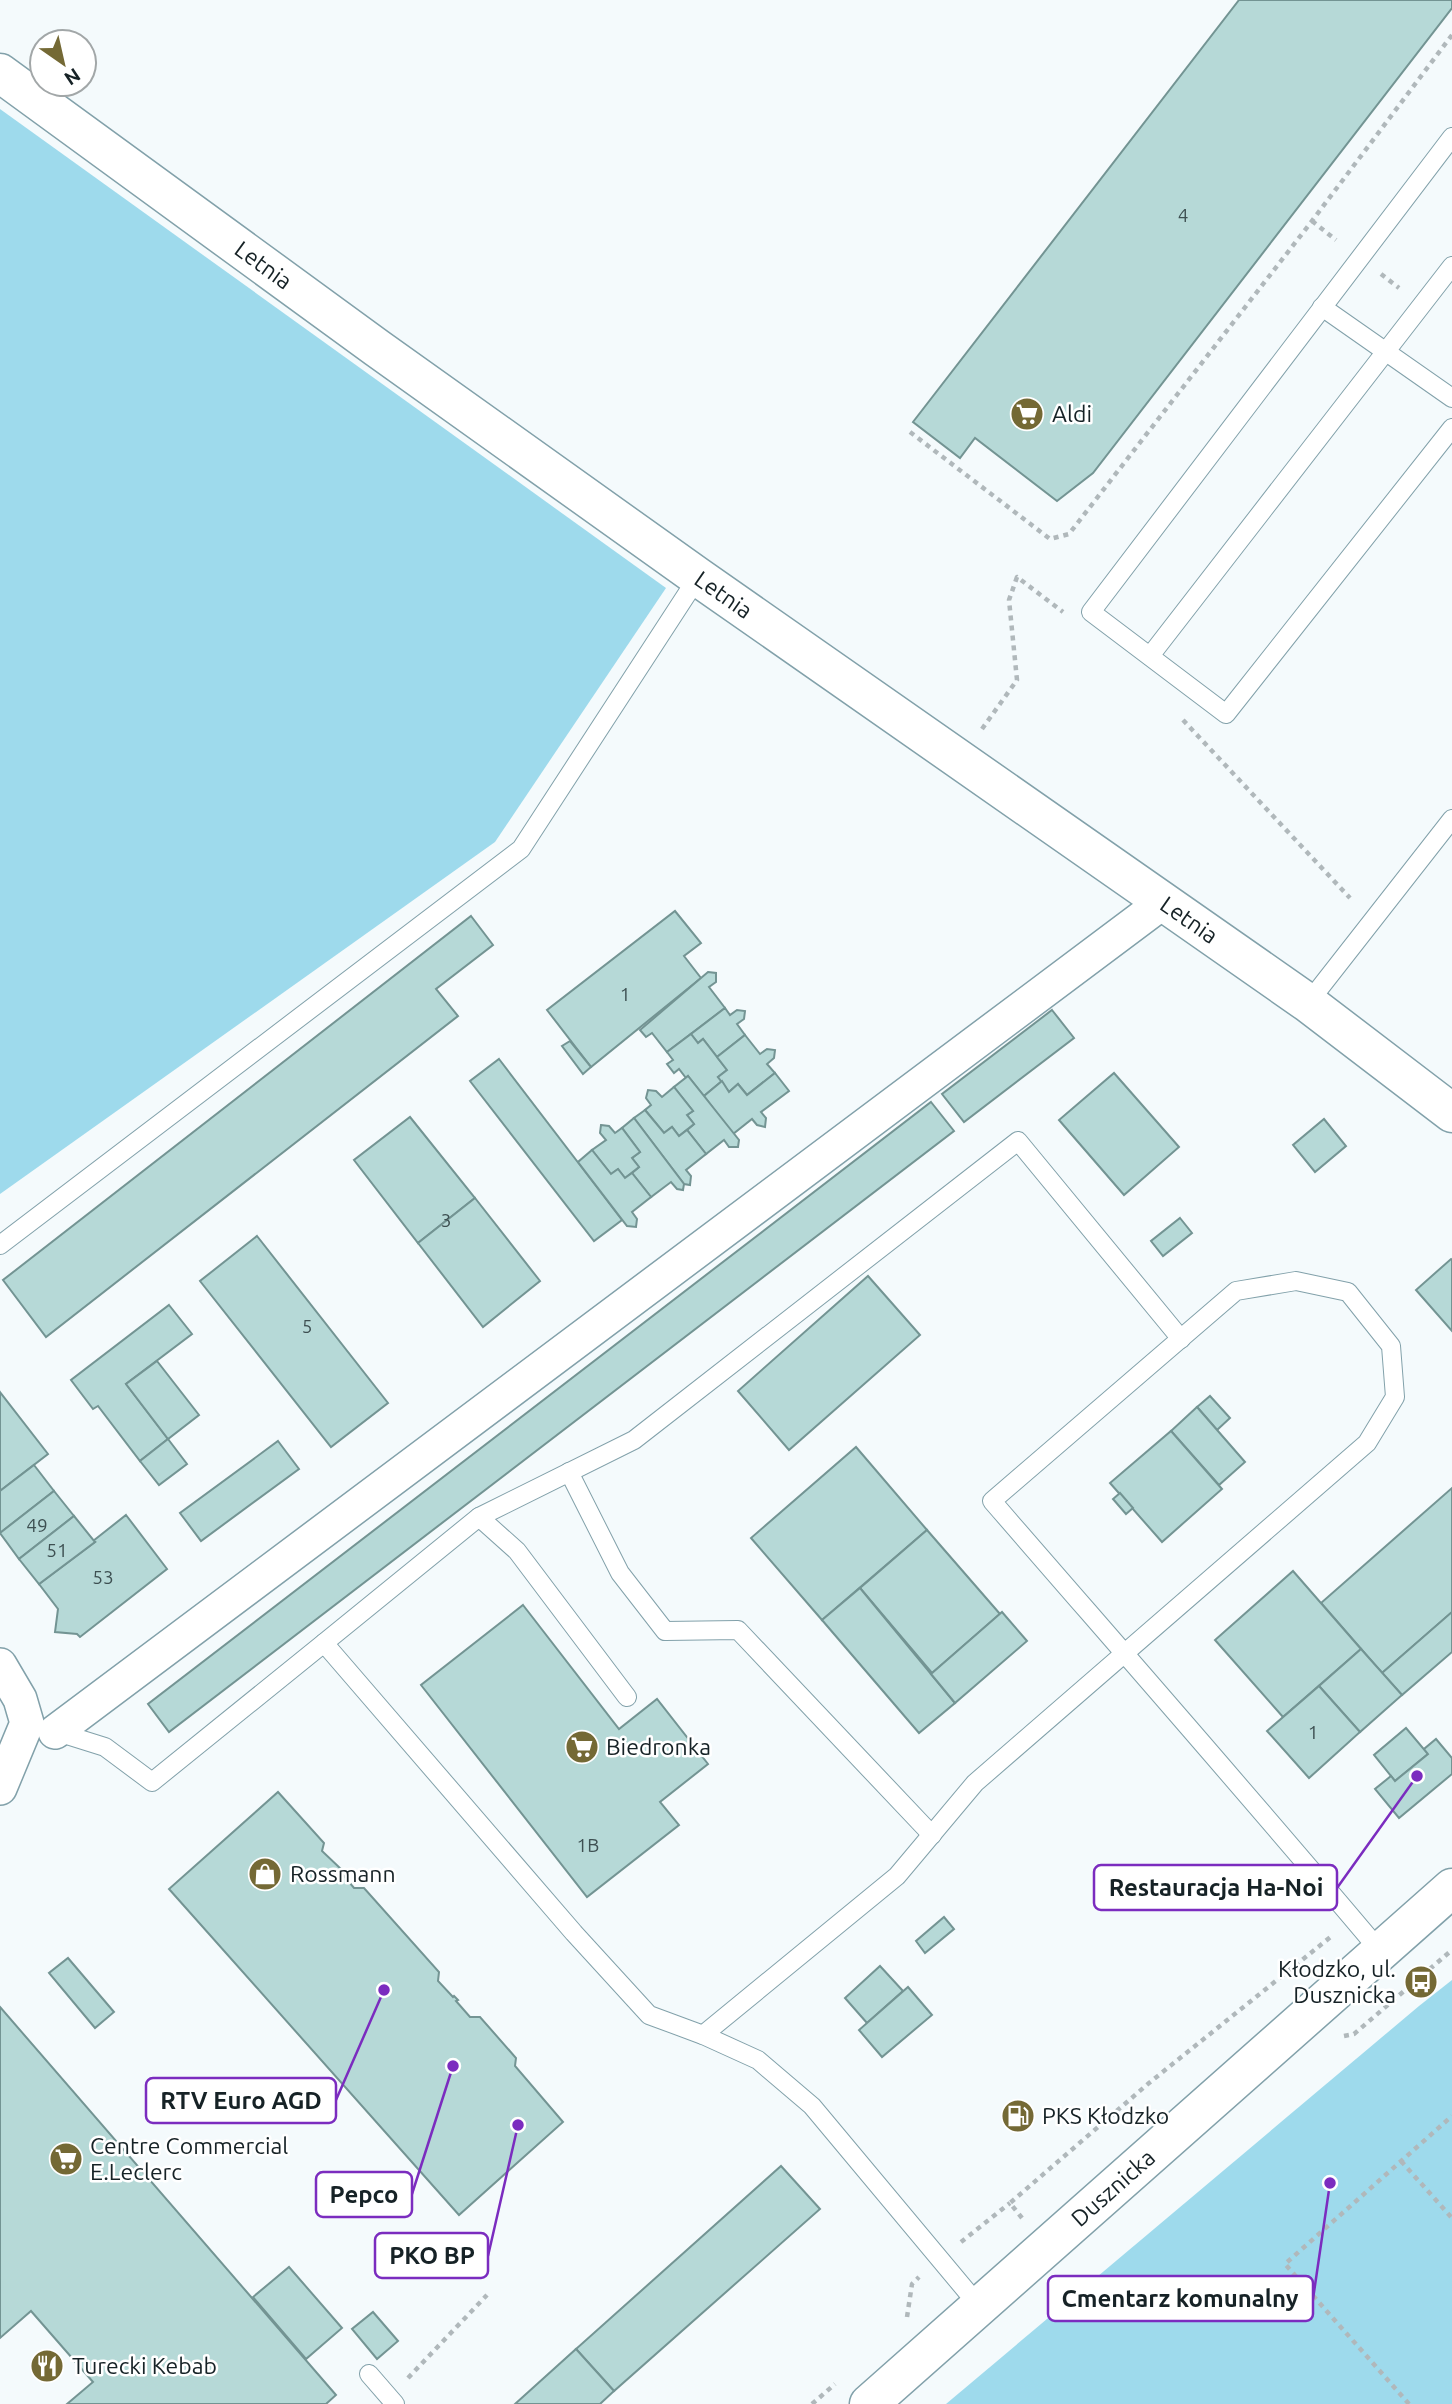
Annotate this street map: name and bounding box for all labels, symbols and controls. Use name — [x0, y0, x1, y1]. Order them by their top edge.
north arrow — [28, 28, 98, 98]
text: N — [60, 64, 85, 90]
house number: 4 — [1178, 204, 1188, 226]
street label: Letnia — [230, 236, 297, 294]
supermarket icon: Aldi — [1008, 395, 1046, 433]
place label: Aldi — [1052, 401, 1092, 426]
street label: Letnia — [690, 566, 757, 623]
street label: Letnia — [1156, 891, 1223, 948]
house number: 1 — [620, 983, 630, 1005]
house number: 3 — [441, 1209, 451, 1231]
house number: 5 — [302, 1315, 312, 1337]
house number: 49 — [26, 1514, 48, 1536]
house number: 51 — [46, 1539, 68, 1561]
house number: 53 — [92, 1566, 114, 1588]
house number: 1 — [1308, 1721, 1318, 1743]
supermarket icon: Biedronka — [563, 1728, 601, 1766]
place label: Biedronka — [606, 1734, 711, 1759]
house number: 1B — [577, 1834, 599, 1856]
shop icon: Rossmann — [246, 1855, 284, 1893]
place label: Rossmann — [290, 1861, 396, 1886]
callout: Restauracja Ha-Noi — [1094, 1865, 1337, 1910]
text: Restauracja Ha-Noi — [1109, 1874, 1323, 1901]
place label: Kłodzko, ul. Dusznicka — [1278, 1956, 1396, 2007]
bus stop icon: Kłodzko, ul. Dusznicka — [1402, 1963, 1440, 2001]
callout: RTV Euro AGD — [146, 2078, 336, 2123]
text: RTV Euro AGD — [160, 2087, 322, 2114]
fuel station icon: PKS Kłodzko — [999, 2097, 1037, 2135]
place label: PKS Kłodzko — [1042, 2103, 1169, 2128]
place label: Centre Commercial E.Leclerc — [90, 2133, 288, 2184]
supermarket icon: Centre Commercial E.Leclerc — [47, 2140, 85, 2178]
street label: Dusznicka — [1066, 2144, 1160, 2231]
callout: Pepco — [316, 2172, 412, 2217]
text: Pepco — [330, 2181, 398, 2208]
callout: PKO BP — [375, 2233, 488, 2278]
text: PKO BP — [389, 2242, 475, 2269]
callout: Cmentarz komunalny — [1048, 2276, 1313, 2321]
text: Cmentarz komunalny — [1061, 2285, 1299, 2312]
restaurant icon: Turecki Kebab — [28, 2347, 66, 2385]
place label: Turecki Kebab — [72, 2353, 217, 2378]

